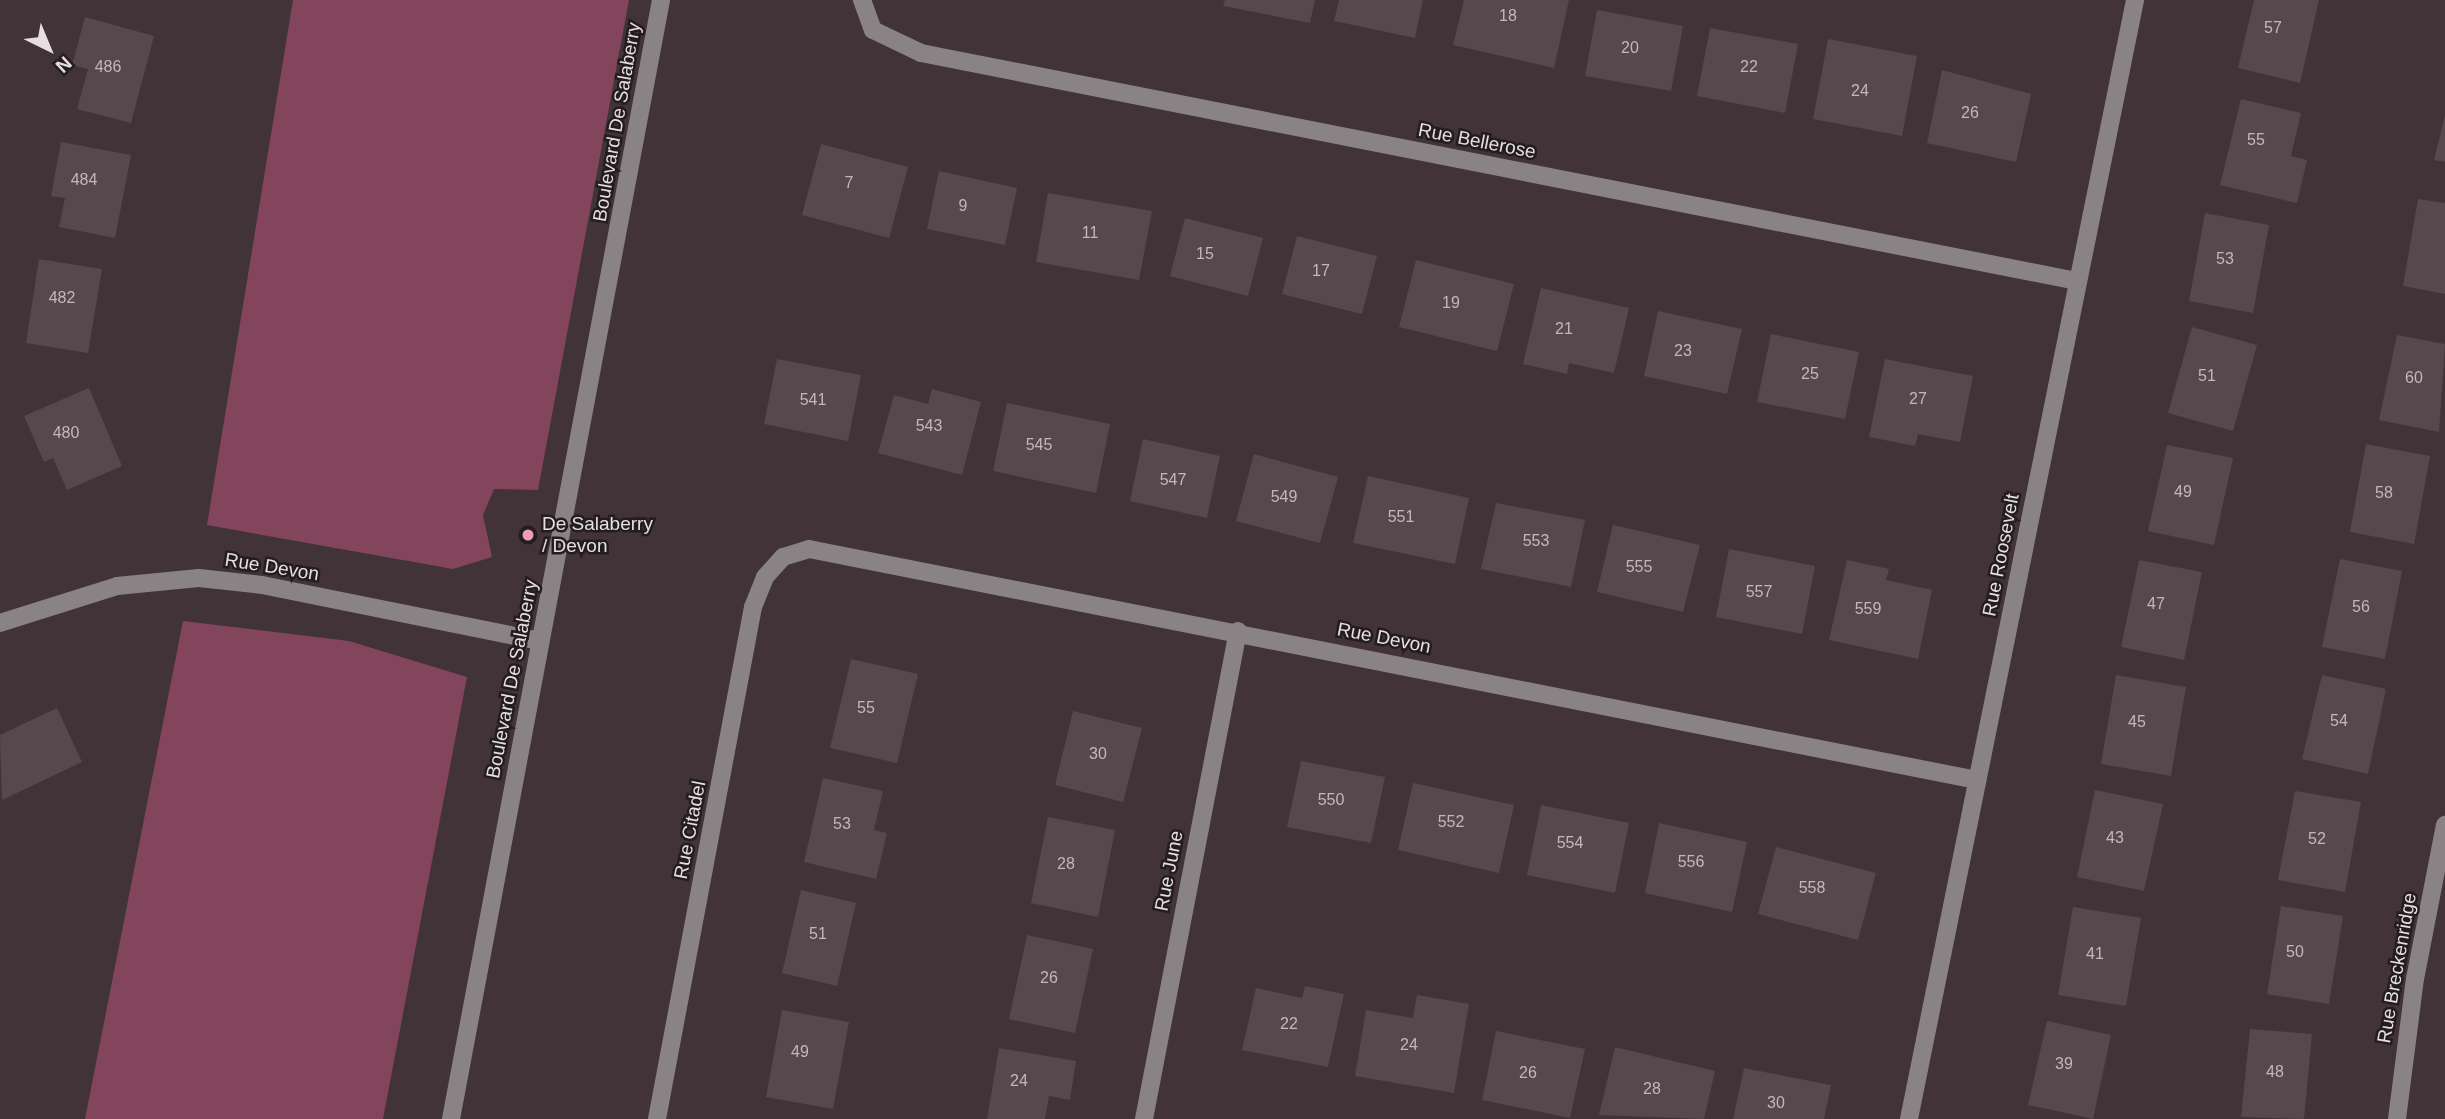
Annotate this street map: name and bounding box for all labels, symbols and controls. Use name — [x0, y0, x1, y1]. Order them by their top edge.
house number: 18 — [1499, 6, 1517, 26]
north arrow — [14, 14, 84, 84]
house number: 57 — [2264, 18, 2282, 38]
street label: Boulevard De Salaberry — [588, 21, 646, 223]
house number: 20 — [1621, 38, 1639, 58]
text: N — [51, 52, 76, 77]
house number: 486 — [95, 57, 121, 77]
house number: 22 — [1740, 57, 1758, 77]
house number: 24 — [1851, 81, 1869, 101]
house number: 26 — [1961, 103, 1979, 123]
street label: Rue Bellerose — [1416, 118, 1538, 164]
house number: 55 — [2247, 130, 2265, 150]
house number: 484 — [71, 170, 97, 190]
house number: 7 — [845, 173, 853, 193]
house number: 9 — [959, 196, 967, 216]
house number: 11 — [1082, 223, 1098, 243]
house number: 15 — [1196, 244, 1214, 264]
house number: 53 — [2216, 249, 2234, 269]
house number: 17 — [1312, 261, 1330, 281]
house number: 482 — [49, 288, 75, 308]
house number: 19 — [1442, 293, 1460, 313]
house number: 21 — [1555, 319, 1573, 339]
house number: 23 — [1674, 341, 1692, 361]
house number: 25 — [1801, 364, 1819, 384]
house number: 51 — [2198, 366, 2216, 386]
house number: 60 — [2405, 368, 2423, 388]
house number: 27 — [1909, 389, 1927, 409]
house number: 541 — [800, 390, 826, 410]
house number: 543 — [916, 416, 942, 436]
house number: 480 — [53, 423, 79, 443]
house number: 545 — [1026, 435, 1052, 455]
house number: 547 — [1160, 470, 1186, 490]
house number: 49 — [2174, 482, 2192, 502]
house number: 58 — [2375, 483, 2393, 503]
house number: 549 — [1271, 487, 1297, 507]
street label: Rue Roosevelt — [1978, 492, 2024, 618]
house number: 551 — [1388, 507, 1414, 527]
place label: De Salaberry / Devon — [542, 513, 653, 557]
marker: De Salaberry / Devon — [520, 527, 536, 543]
house number: 553 — [1523, 531, 1549, 551]
street label: Rue Devon — [223, 548, 321, 586]
house number: 555 — [1626, 557, 1652, 577]
street label: Boulevard De Salaberry — [482, 578, 542, 780]
house number: 557 — [1746, 582, 1772, 602]
house number: 47 — [2147, 594, 2165, 614]
house number: 56 — [2352, 597, 2370, 617]
house number: 559 — [1855, 599, 1881, 619]
street label: Rue Devon — [1335, 618, 1433, 658]
house number: 55 — [857, 698, 875, 718]
house number: 54 — [2330, 711, 2348, 731]
house number: 45 — [2128, 712, 2146, 732]
house number: 30 — [1089, 744, 1107, 764]
street label: Rue Citadel — [669, 779, 711, 881]
house number: 550 — [1318, 790, 1344, 810]
house number: 552 — [1438, 812, 1464, 832]
house number: 53 — [833, 814, 851, 834]
house number: 43 — [2106, 828, 2124, 848]
street label: Rue June — [1150, 829, 1188, 913]
house number: 52 — [2308, 829, 2326, 849]
house number: 554 — [1557, 833, 1583, 853]
house number: 556 — [1678, 852, 1704, 872]
house number: 28 — [1057, 854, 1075, 874]
house number: 558 — [1799, 878, 1825, 898]
street label: Rue Breckenridge — [2373, 891, 2421, 1045]
house number: 51 — [809, 924, 827, 944]
house number: 50 — [2286, 942, 2304, 962]
house number: 41 — [2086, 944, 2104, 964]
house number: 26 — [1040, 968, 1058, 988]
house number: 22 — [1280, 1014, 1298, 1034]
house number: 24 — [1400, 1035, 1418, 1055]
house number: 49 — [791, 1042, 809, 1062]
house number: 39 — [2055, 1054, 2073, 1074]
house number: 48 — [2266, 1062, 2284, 1082]
house number: 26 — [1519, 1063, 1537, 1083]
house number: 24 — [1010, 1071, 1028, 1091]
house number: 28 — [1643, 1079, 1661, 1099]
house number: 30 — [1767, 1093, 1785, 1113]

